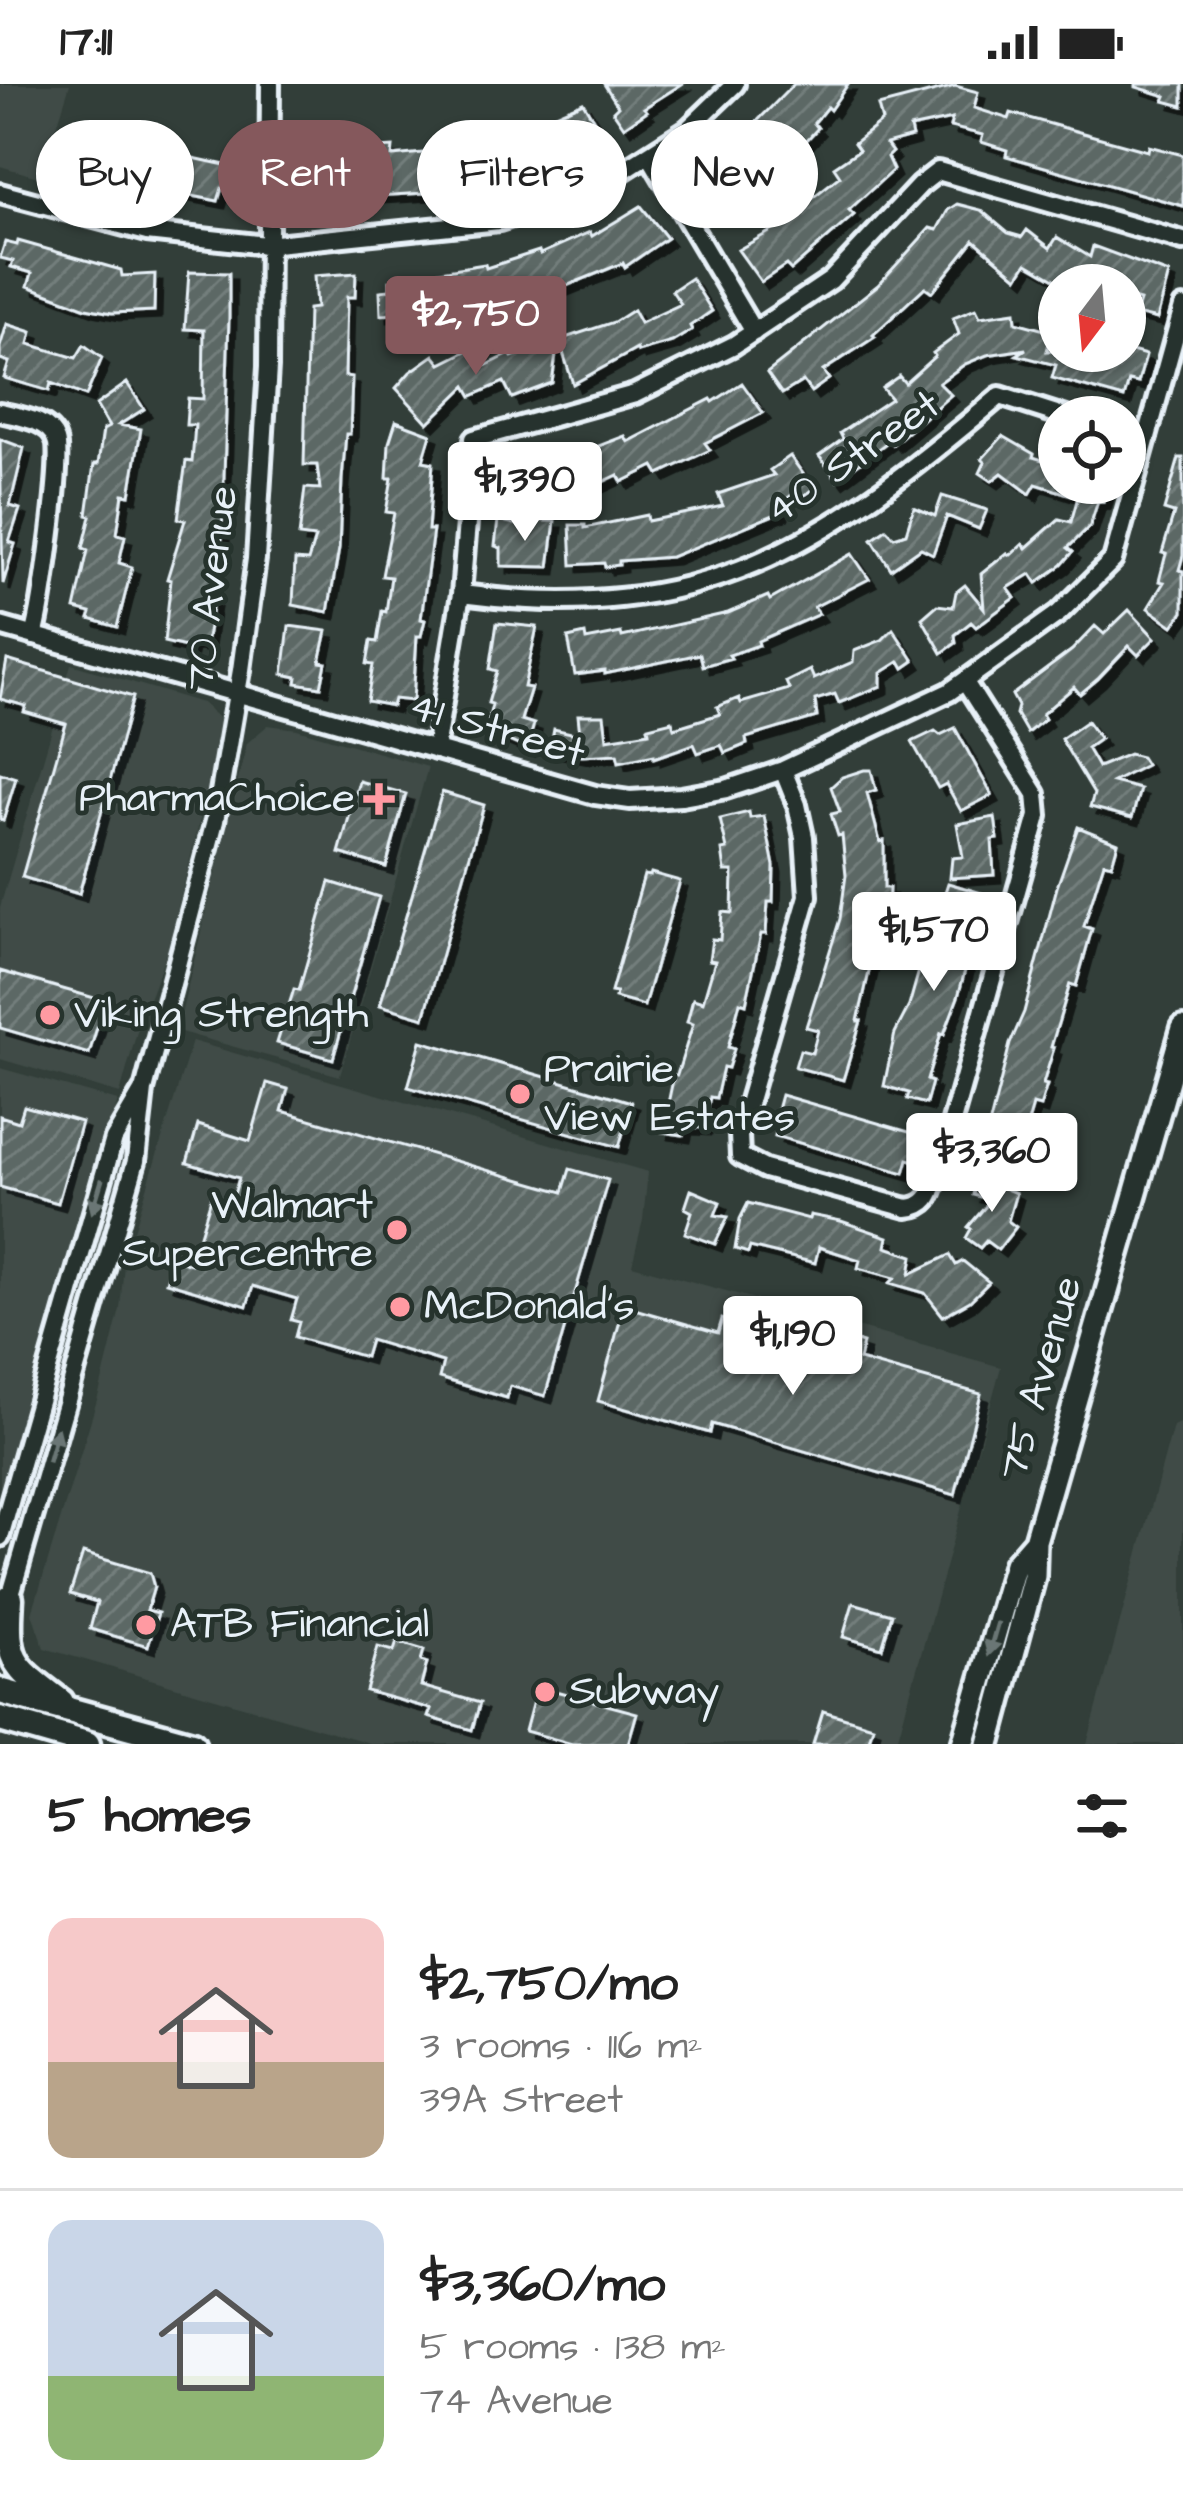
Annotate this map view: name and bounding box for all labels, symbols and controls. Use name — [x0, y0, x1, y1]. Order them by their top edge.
text: 17:11 — [60, 11, 112, 73]
chip: Buy — [36, 120, 194, 228]
chip: Rent — [218, 120, 393, 228]
chip: Filters — [417, 120, 627, 228]
chip: New — [651, 120, 818, 228]
north arrow — [1038, 264, 1146, 372]
map controls — [1038, 264, 1146, 504]
pin: $2,750 — [378, 276, 574, 378]
text: $2,750 — [412, 288, 540, 342]
street label: 40 Street — [754, 376, 952, 540]
button: locate — [1038, 396, 1146, 504]
pin: $1,390 — [427, 442, 623, 544]
text: $1,390 — [475, 454, 575, 508]
street label: 70 Avenue — [171, 482, 253, 694]
street label: 41 Street — [402, 677, 592, 783]
place label: PharmaChoice — [79, 770, 355, 828]
marker: PharmaChoice — [366, 786, 392, 812]
pin: $1,570 — [836, 892, 1032, 994]
text: $1,570 — [879, 904, 989, 958]
place label: Viking Strength — [74, 986, 369, 1044]
marker: Viking Strength — [37, 1002, 63, 1028]
place label: Prairie View Estates — [544, 1041, 795, 1147]
marker: Prairie View Estates — [507, 1081, 533, 1107]
pin: $3,360 — [894, 1113, 1090, 1215]
text: $3,360 — [933, 1125, 1051, 1179]
place label: Walmart Supercentre — [122, 1177, 373, 1283]
one-way arrow — [86, 1178, 105, 1215]
marker: Walmart Supercentre — [384, 1217, 410, 1243]
street label: 75 Avenue — [984, 1270, 1098, 1486]
place label: McDonald's — [424, 1278, 635, 1336]
marker: McDonald's — [387, 1294, 413, 1320]
pin: $1,190 — [695, 1296, 891, 1398]
text: $1,190 — [750, 1308, 836, 1362]
one-way arrow — [44, 1426, 63, 1463]
place label: ATB Financial — [170, 1596, 429, 1654]
marker: ATB Financial — [133, 1612, 159, 1638]
one-way arrow — [983, 1621, 1001, 1658]
place label: Subway — [569, 1663, 719, 1722]
marker: Subway — [532, 1679, 558, 1705]
text: 5 homes — [48, 1781, 251, 1852]
icon: filters — [1069, 1783, 1135, 1849]
text: $2,750/mo — [420, 1949, 678, 2020]
icon: home — [144, 1966, 288, 2110]
text: 3 rooms · 116 m² — [420, 2020, 703, 2074]
text: 39A Street — [420, 2074, 623, 2128]
text: $3,360/mo — [420, 2250, 665, 2321]
icon: home — [144, 2268, 288, 2412]
text: 5 rooms · 138 m² — [420, 2321, 726, 2375]
text: 74 Avenue — [420, 2375, 613, 2429]

